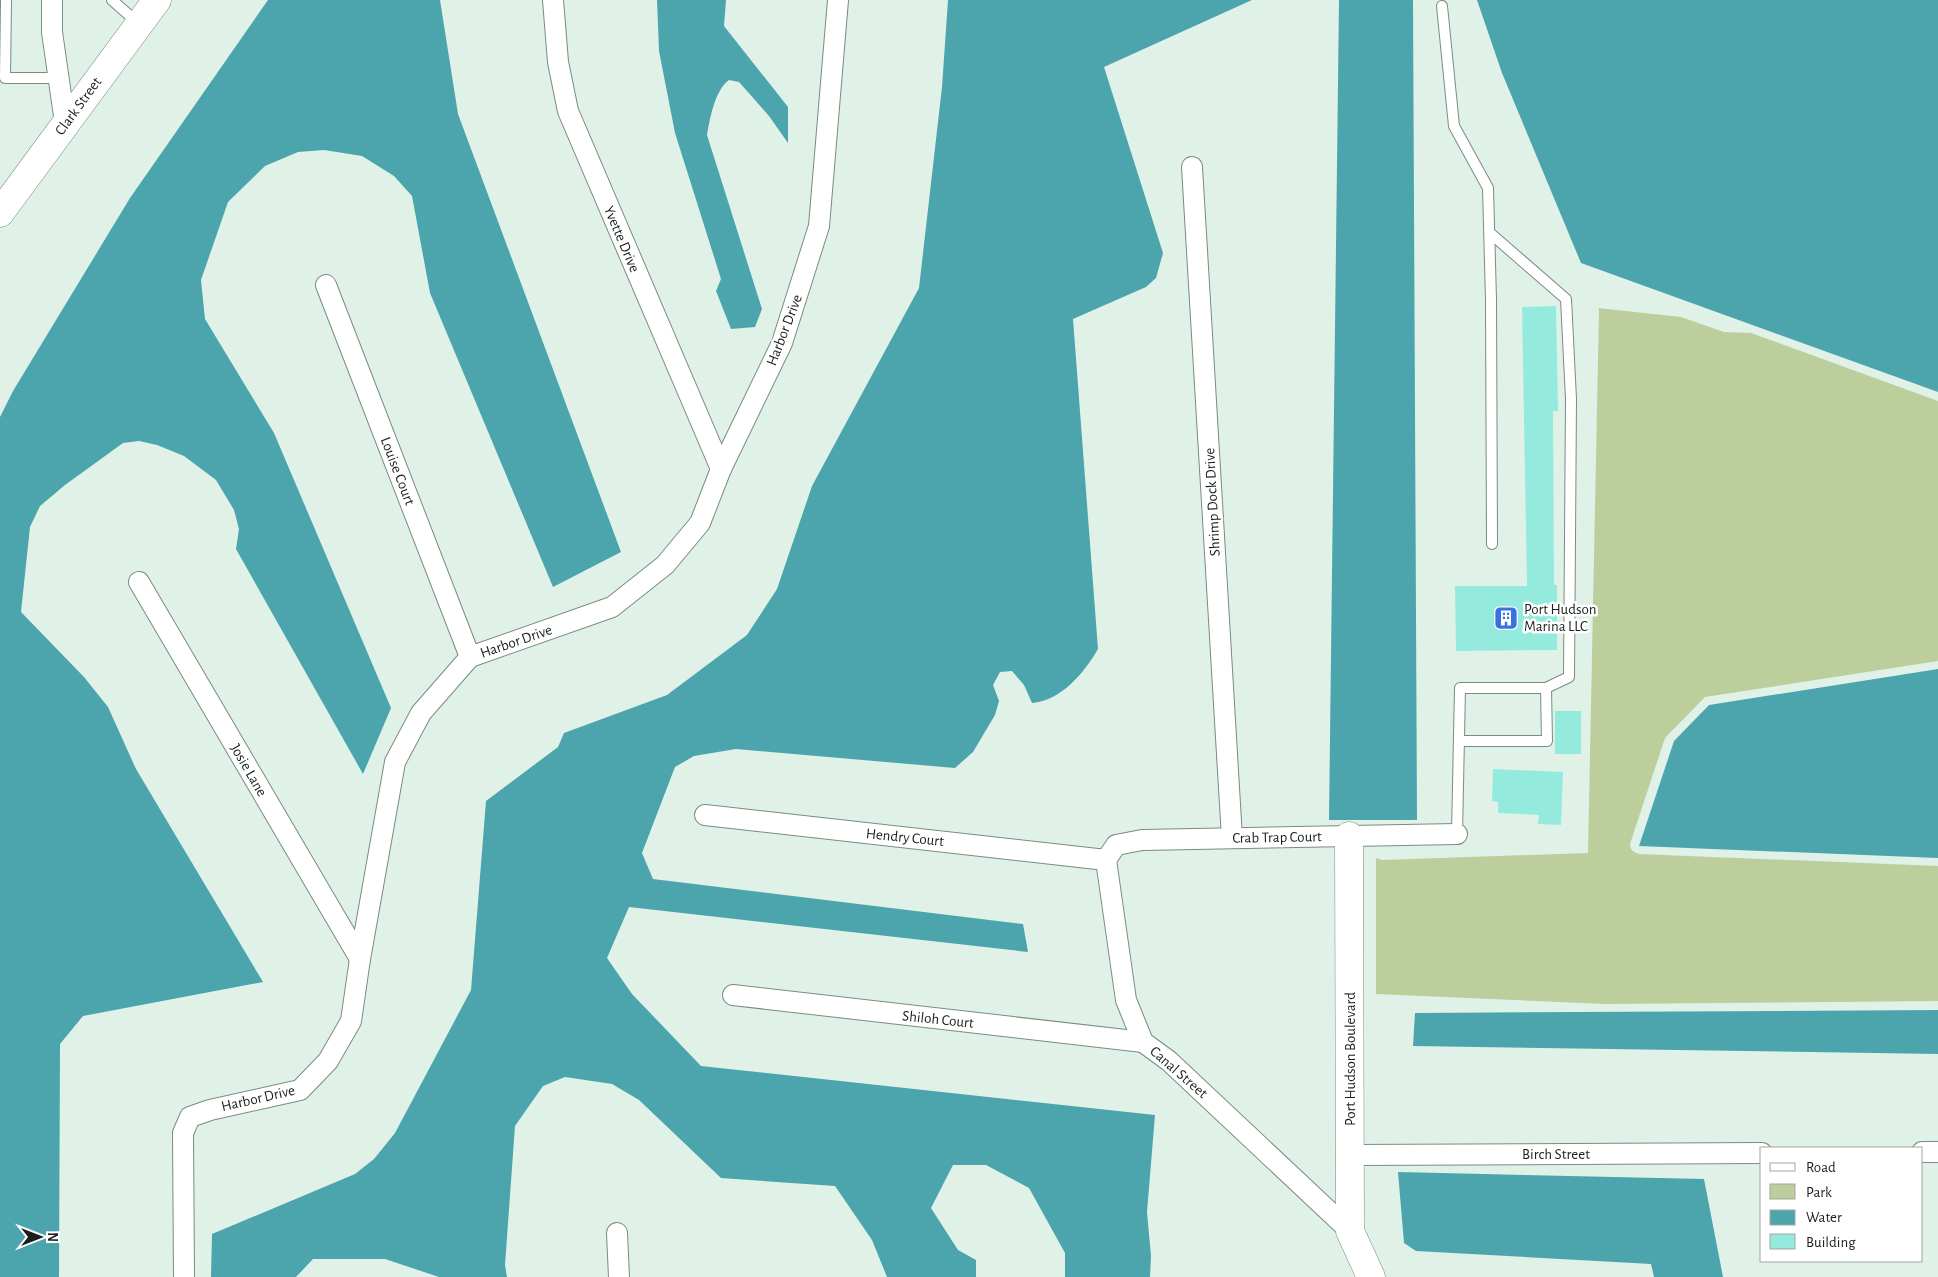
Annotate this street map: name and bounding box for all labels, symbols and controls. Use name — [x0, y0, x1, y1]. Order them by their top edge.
street label: Clark Street — [52, 74, 105, 138]
street label: Yvette Drive — [601, 204, 642, 275]
street label: Harbor Drive — [764, 292, 805, 368]
street label: Louise Court — [378, 435, 417, 507]
street label: Shrimp Dock Drive — [1202, 447, 1223, 557]
place label: Port Hudson Marina LLC — [1524, 602, 1597, 634]
building icon: Port Hudson Marina LLC — [1493, 605, 1519, 631]
street label: Harbor Drive — [478, 622, 554, 661]
street label: Josie Lane — [228, 741, 270, 799]
street label: Hendry Court — [865, 826, 945, 849]
street label: Crab Trap Court — [1232, 829, 1322, 846]
street label: Port Hudson Boulevard — [1343, 992, 1358, 1126]
street label: Shiloh Court — [902, 1008, 975, 1031]
street label: Canal Street — [1147, 1044, 1210, 1101]
street label: Harbor Drive — [220, 1083, 296, 1114]
street label: Birch Street — [1522, 1147, 1590, 1162]
legend — [1760, 1147, 1923, 1262]
text: Road — [1806, 1160, 1836, 1175]
text: Park — [1806, 1185, 1832, 1200]
text: Water — [1806, 1210, 1842, 1225]
north arrow — [15, 1212, 65, 1262]
text: N — [45, 1232, 59, 1242]
text: Building — [1806, 1235, 1856, 1250]

